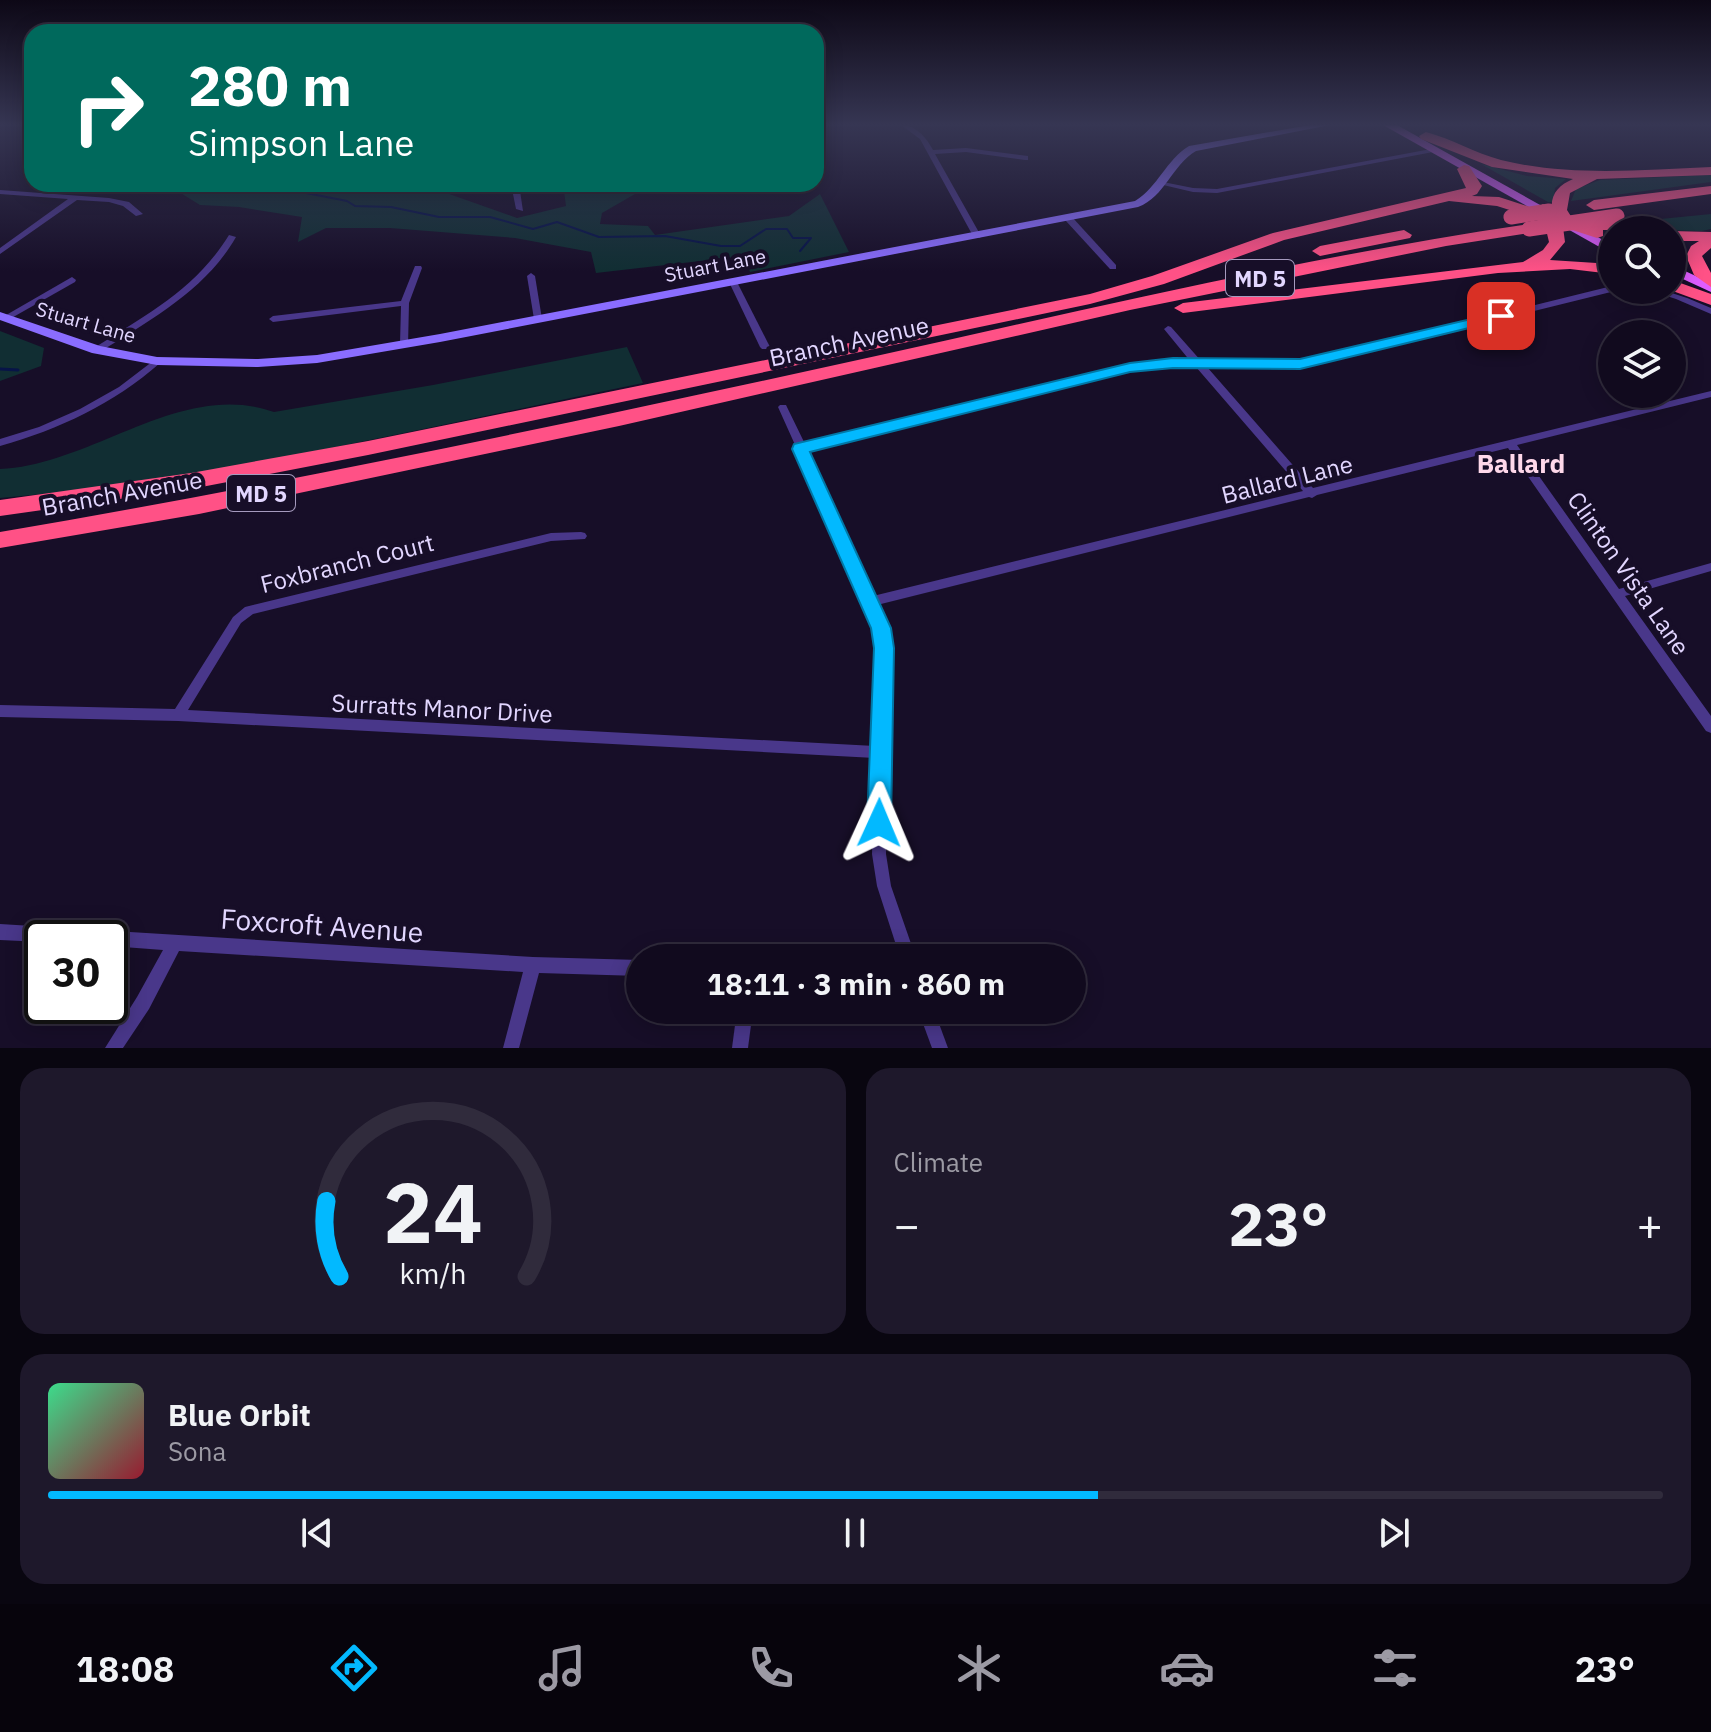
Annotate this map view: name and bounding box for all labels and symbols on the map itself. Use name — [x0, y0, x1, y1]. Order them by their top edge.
street label: Stuart Lane — [662, 242, 768, 288]
road number: MD 5 — [1226, 260, 1294, 296]
pin — [1467, 282, 1535, 350]
street label: Stuart Lane — [33, 295, 139, 349]
street label: Branch Avenue — [766, 308, 932, 374]
district label: Ballard — [1477, 446, 1565, 480]
street label: Ballard Lane — [1218, 447, 1356, 511]
street label: Branch Avenue — [39, 463, 205, 523]
road number: MD 5 — [227, 475, 295, 511]
street label: Clinton Vista Lane — [1561, 485, 1697, 661]
street label: Foxbranch Court — [257, 526, 437, 600]
street label: Surratts Manor Drive — [331, 686, 553, 730]
position arrow — [837, 781, 921, 865]
street label: Foxcroft Avenue — [220, 899, 424, 951]
speed limit sign: 30 — [24, 920, 128, 1024]

